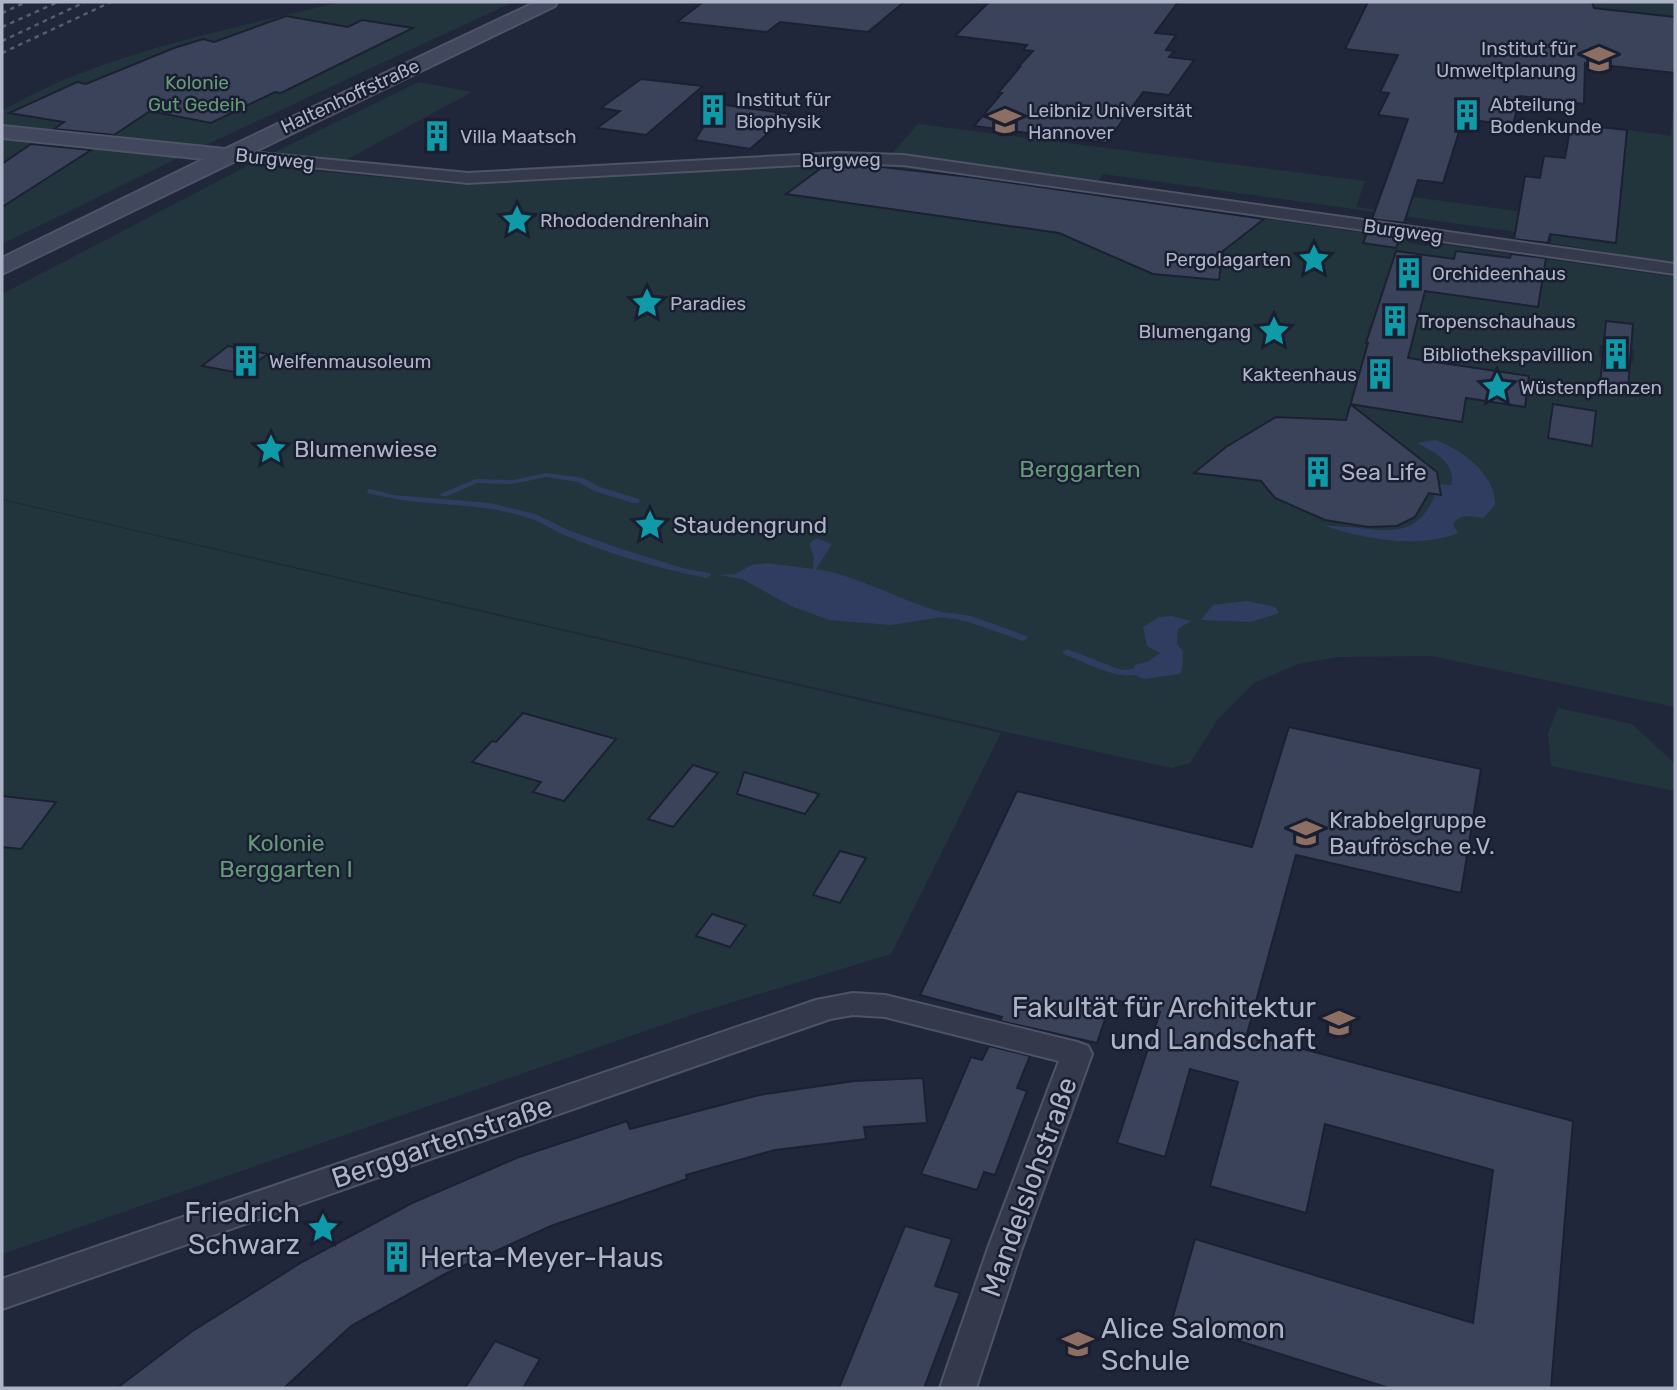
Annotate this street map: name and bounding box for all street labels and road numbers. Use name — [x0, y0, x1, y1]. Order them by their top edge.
street label: Haltenhoffstraße — [277, 54, 423, 138]
street label: Burgweg — [234, 143, 316, 175]
street label: Burgweg — [801, 148, 881, 172]
street label: Burgweg — [1362, 214, 1444, 248]
street label: Mandelslohstraße — [974, 1073, 1084, 1301]
street label: Berggartenstraße — [327, 1089, 557, 1195]

